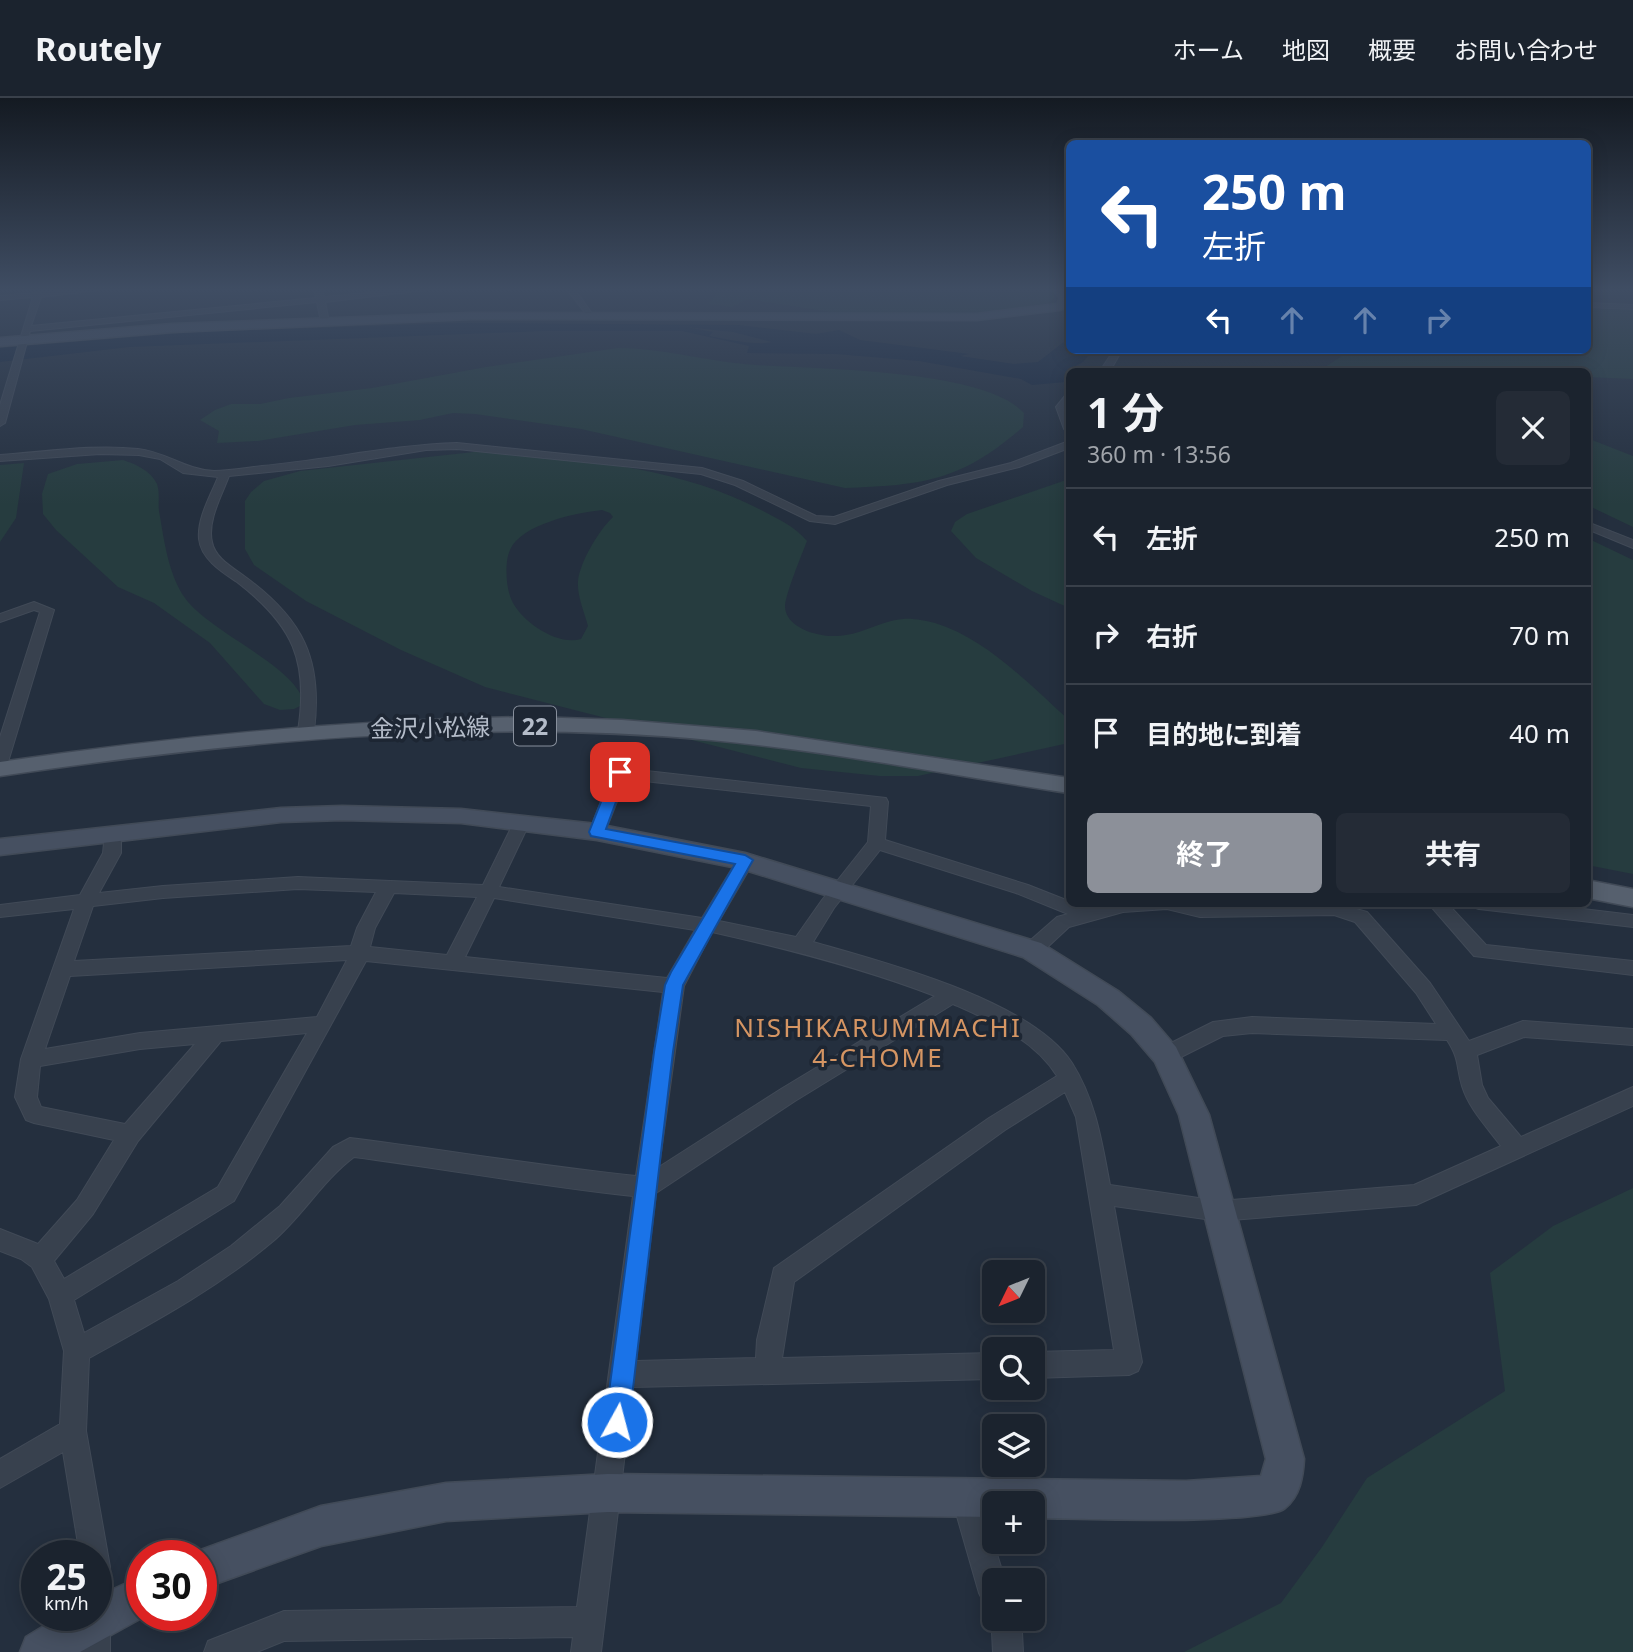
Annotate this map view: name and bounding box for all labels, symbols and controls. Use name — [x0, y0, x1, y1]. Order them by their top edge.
text: Routely — [35, 26, 161, 71]
text: ホーム — [1173, 33, 1244, 66]
text: 地図 — [1282, 33, 1330, 66]
text: 概要 — [1368, 33, 1416, 66]
text: お問い合わせ — [1454, 33, 1598, 66]
text: 250 m — [1202, 158, 1347, 224]
icon: left — [1087, 168, 1178, 259]
text: 左折 — [1202, 224, 1266, 267]
icon: left — [1200, 301, 1238, 339]
icon: ahead — [1273, 301, 1311, 339]
icon: ahead — [1346, 301, 1384, 339]
icon: right — [1419, 301, 1457, 339]
text: 1 分 — [1087, 383, 1164, 440]
button: close — [1496, 391, 1570, 465]
text: 360 m · 13:56 — [1087, 438, 1231, 470]
icon: left — [1087, 518, 1125, 556]
text: 250 m — [1494, 519, 1570, 555]
text: 左折 — [1146, 520, 1198, 556]
icon: right — [1087, 616, 1125, 654]
text: 70 m — [1509, 617, 1570, 653]
text: 右折 — [1146, 618, 1198, 654]
road number: 22 — [514, 706, 556, 746]
street label: 金沢小松線 — [370, 709, 490, 745]
icon: arrive — [1087, 714, 1125, 752]
text: 40 m — [1509, 715, 1570, 751]
text: 目的地に到着 — [1146, 716, 1302, 752]
pin — [590, 742, 650, 802]
icon: arrive — [601, 753, 639, 791]
button: 終了 — [1087, 813, 1322, 893]
button: 共有 — [1336, 813, 1570, 893]
district label: NISHIKARUMIMACHI 4-CHOME — [734, 1009, 1022, 1075]
north arrow — [982, 1260, 1045, 1323]
map controls — [982, 1260, 1045, 1631]
button: search — [982, 1337, 1045, 1400]
position arrow — [580, 1385, 654, 1459]
button: layers — [982, 1414, 1045, 1477]
button: + — [982, 1491, 1045, 1554]
speed limit sign: 30 — [126, 1540, 217, 1631]
text: 25 — [46, 1553, 87, 1600]
button: − — [982, 1568, 1045, 1631]
text: km/h — [44, 1591, 89, 1615]

